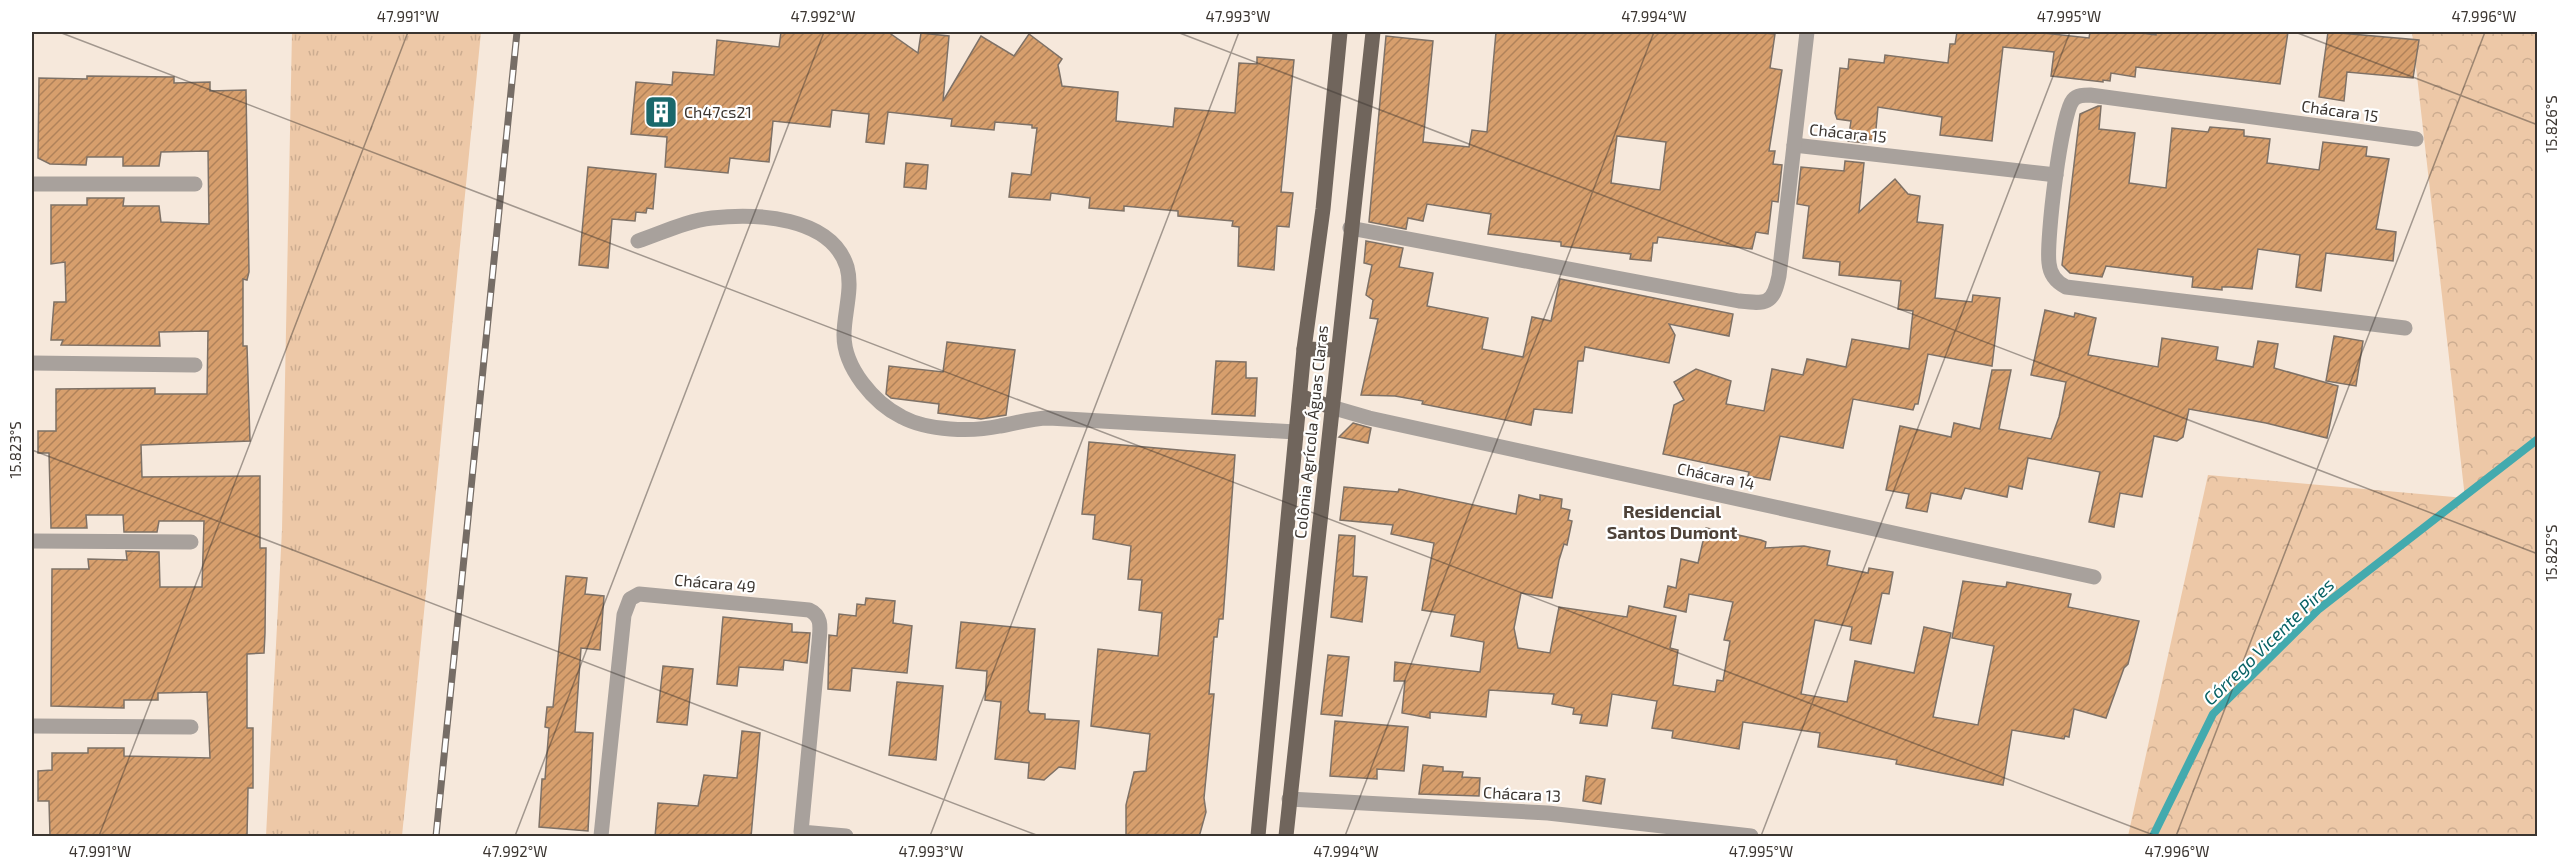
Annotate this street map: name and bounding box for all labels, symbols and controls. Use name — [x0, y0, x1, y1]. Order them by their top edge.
text: 47.991°W — [377, 7, 439, 25]
text: 47.992°W — [791, 7, 855, 25]
text: 47.993°W — [1206, 7, 1270, 25]
text: 47.994°W — [1621, 7, 1687, 25]
text: 47.995°W — [2037, 7, 2101, 25]
text: 47.996°W — [2451, 7, 2517, 25]
building icon: Ch47cs21 — [643, 94, 679, 130]
text: 15.826°S — [2542, 95, 2560, 153]
street label: Chácara 15 — [2300, 96, 2380, 125]
place label: Ch47cs21 — [684, 102, 752, 121]
street label: Chácara 15 — [1809, 119, 1888, 146]
street label: Colônia Agrícola Águas Claras — [1290, 324, 1331, 540]
text: 15.823°S — [6, 421, 24, 479]
street label: Chácara 14 — [1676, 458, 1757, 493]
district label: Residencial Santos Dumont — [1607, 500, 1738, 543]
text: 15.825°S — [2542, 525, 2560, 581]
street label: Chácara 49 — [674, 569, 757, 596]
water label: Córrego Vicente Pires — [2198, 573, 2338, 709]
street label: Chácara 13 — [1483, 782, 1561, 805]
text: 47.991°W — [69, 842, 131, 860]
text: 47.992°W — [483, 842, 547, 860]
text: 47.993°W — [899, 842, 963, 860]
text: 47.994°W — [1313, 842, 1379, 860]
text: 47.995°W — [1729, 842, 1793, 860]
text: 47.996°W — [2144, 842, 2210, 860]

